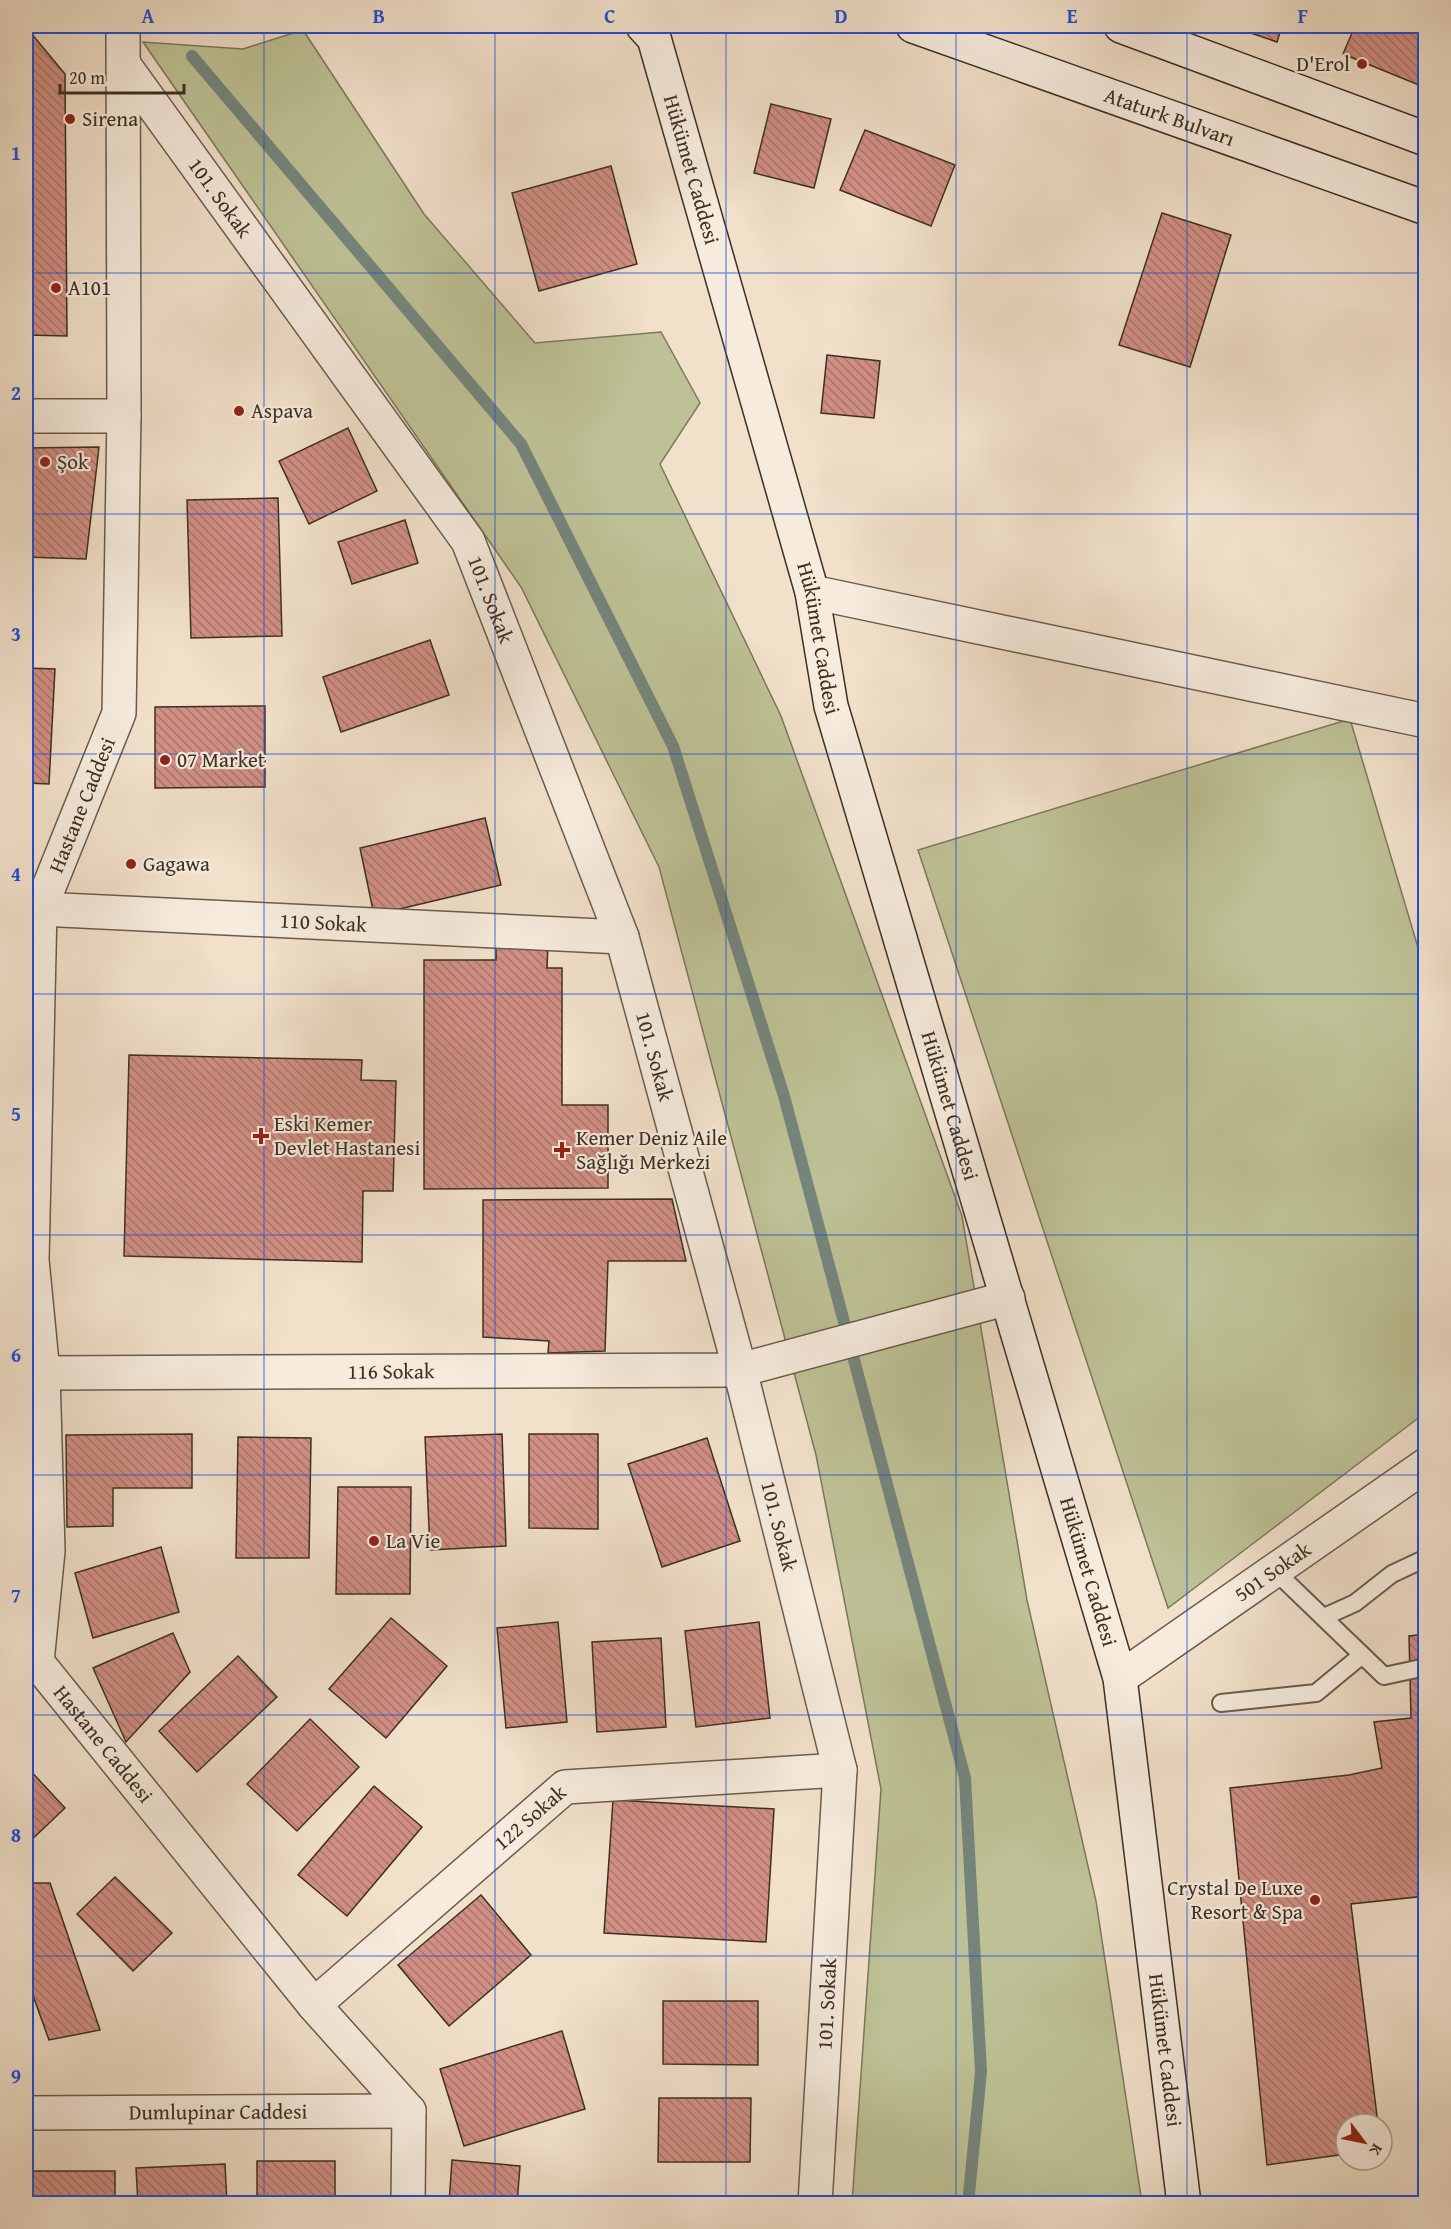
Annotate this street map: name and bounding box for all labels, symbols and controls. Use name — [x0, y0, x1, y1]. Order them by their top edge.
text: A — [142, 1, 155, 30]
text: B — [373, 1, 385, 30]
text: C — [604, 1, 616, 30]
text: D — [834, 1, 848, 30]
text: E — [1067, 1, 1078, 30]
text: F — [1298, 1, 1308, 30]
place label: D'Erol — [1296, 48, 1350, 79]
scale bar — [60, 57, 184, 95]
marker: D'Erol — [1355, 57, 1369, 71]
text: 20 m — [69, 64, 105, 91]
street label: Ataturk Bulvarı — [1100, 79, 1239, 154]
street label: Hükümet Caddesi — [656, 91, 728, 248]
place label: Sirena — [82, 103, 138, 134]
marker: Sirena — [63, 112, 77, 126]
text: 1 — [11, 138, 21, 167]
street label: 101. Sokak — [181, 151, 260, 244]
place label: A101 — [68, 272, 111, 303]
marker: A101 — [49, 281, 63, 295]
text: 2 — [11, 378, 21, 407]
place label: Aspava — [251, 395, 313, 426]
marker: Aspava — [232, 404, 246, 418]
place label: Şok — [57, 446, 89, 477]
marker: Şok — [38, 455, 52, 469]
street label: 101. Sokak — [460, 551, 522, 648]
street label: Hükümet Caddesi — [789, 558, 849, 718]
text: 3 — [11, 619, 21, 648]
street label: Hastane Caddesi — [40, 732, 123, 877]
place label: 07 Market — [177, 744, 266, 775]
marker: 07 Market — [158, 753, 172, 767]
place label: Gagawa — [143, 848, 210, 879]
marker: Gagawa — [124, 857, 138, 871]
text: 4 — [11, 859, 21, 888]
street label: 110 Sokak — [279, 905, 368, 940]
street label: 101. Sokak — [628, 1008, 682, 1105]
street label: Hükümet Caddesi — [913, 1027, 987, 1184]
text: 5 — [11, 1099, 21, 1128]
place label: Eski Kemer Devlet Hastanesi — [274, 1108, 420, 1163]
place label: Kemer Deniz Aile Sağlığı Merkezi — [576, 1122, 727, 1177]
marker: Eski Kemer Devlet Hastanesi — [252, 1127, 270, 1145]
marker: Kemer Deniz Aile Sağlığı Merkezi — [553, 1141, 571, 1159]
text: 6 — [11, 1340, 21, 1369]
street label: 116 Sokak — [347, 1355, 435, 1387]
street label: 101. Sokak — [753, 1478, 806, 1575]
street label: Hükümet Caddesi — [1052, 1493, 1126, 1650]
place label: La Vie — [386, 1525, 440, 1556]
street label: 501 Sokak — [1228, 1533, 1317, 1609]
marker: La Vie — [367, 1534, 381, 1548]
text: 7 — [11, 1580, 21, 1609]
street label: Hastane Caddesi — [46, 1678, 161, 1809]
street label: 122 Sokak — [486, 1777, 573, 1857]
text: 8 — [11, 1820, 21, 1849]
place label: Crystal De Luxe Resort & Spa — [1167, 1872, 1303, 1927]
marker: Crystal De Luxe Resort & Spa — [1308, 1893, 1322, 1907]
street label: 101. Sokak — [809, 1957, 844, 2051]
street label: Hükümet Caddesi — [1141, 1972, 1191, 2129]
text: 9 — [11, 2061, 21, 2090]
street label: Dumlupinar Caddesi — [129, 2096, 308, 2127]
north arrow — [1334, 2112, 1394, 2172]
text: K — [1363, 2139, 1390, 2161]

